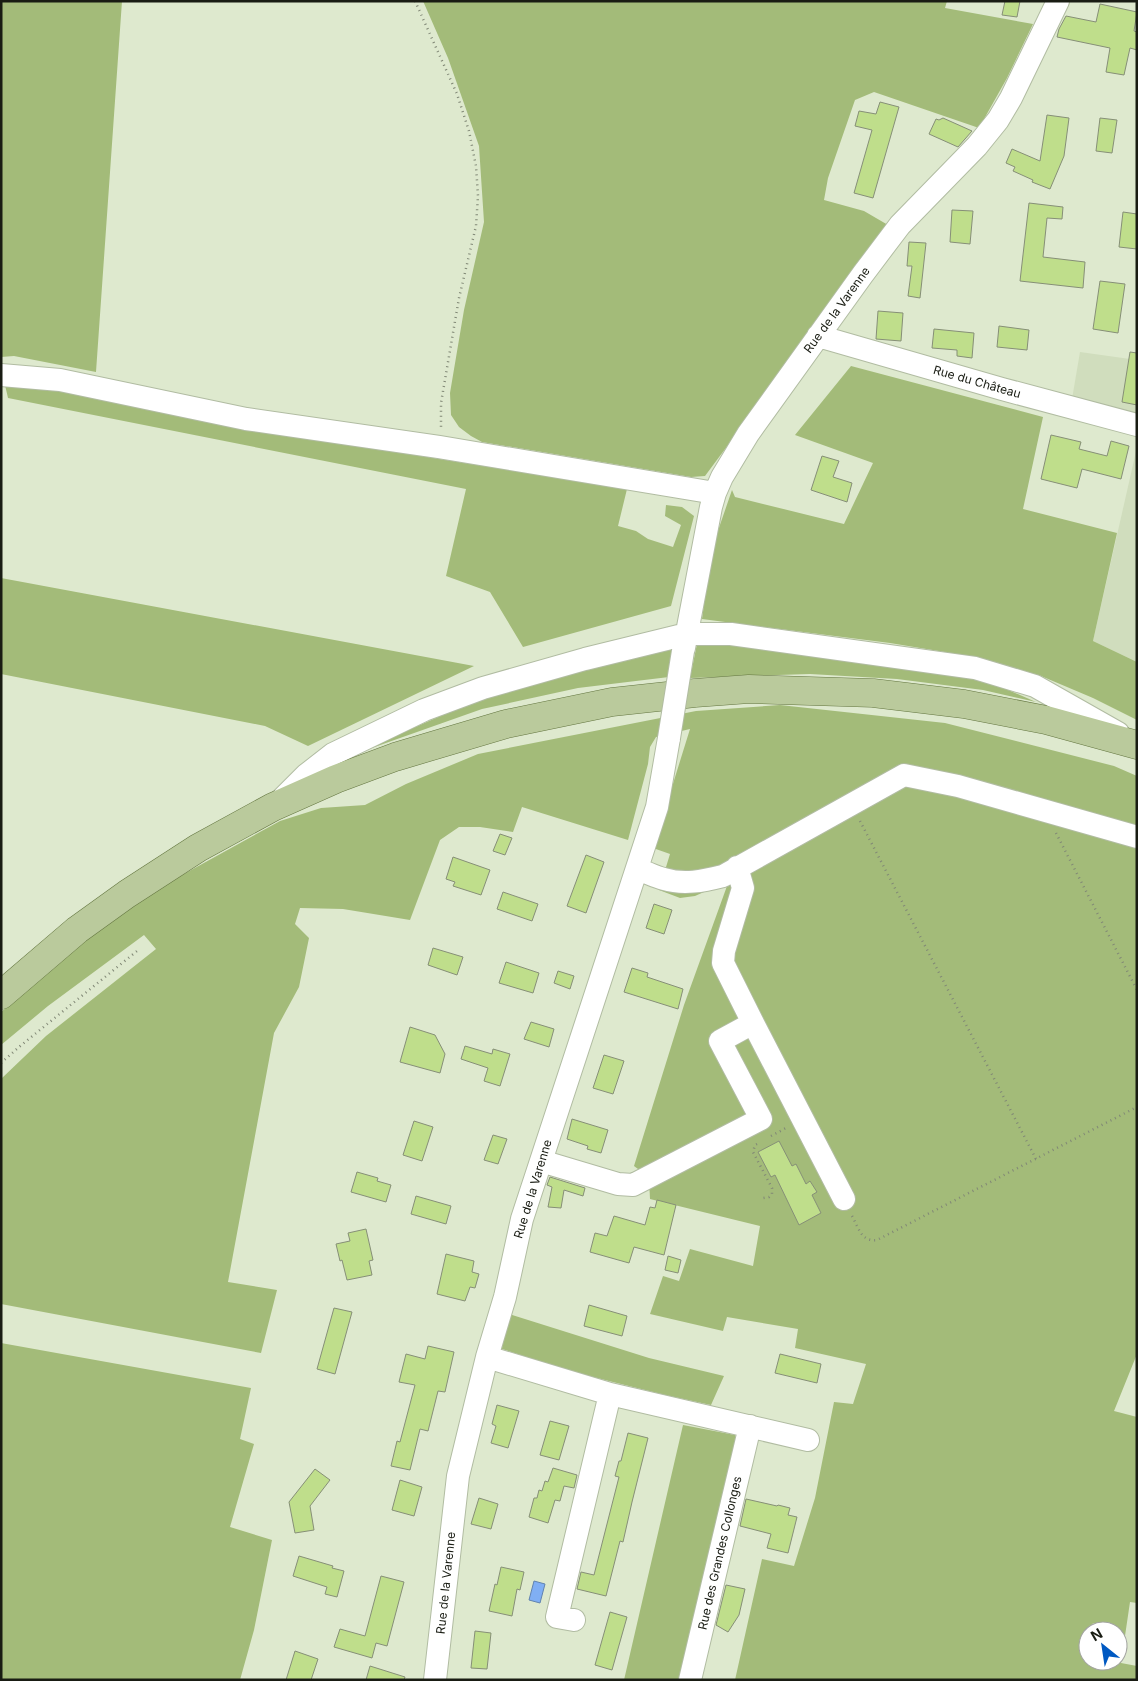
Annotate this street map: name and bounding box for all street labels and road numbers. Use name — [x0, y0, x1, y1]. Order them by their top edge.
street label: Rue de la Varenne — [800, 264, 873, 356]
street label: Rue du Château — [932, 362, 1023, 401]
street label: Rue de la Varenne — [510, 1137, 555, 1240]
street label: Rue des Grandes Collonges — [695, 1475, 745, 1631]
street label: Rue de la Varenne — [433, 1531, 458, 1635]

